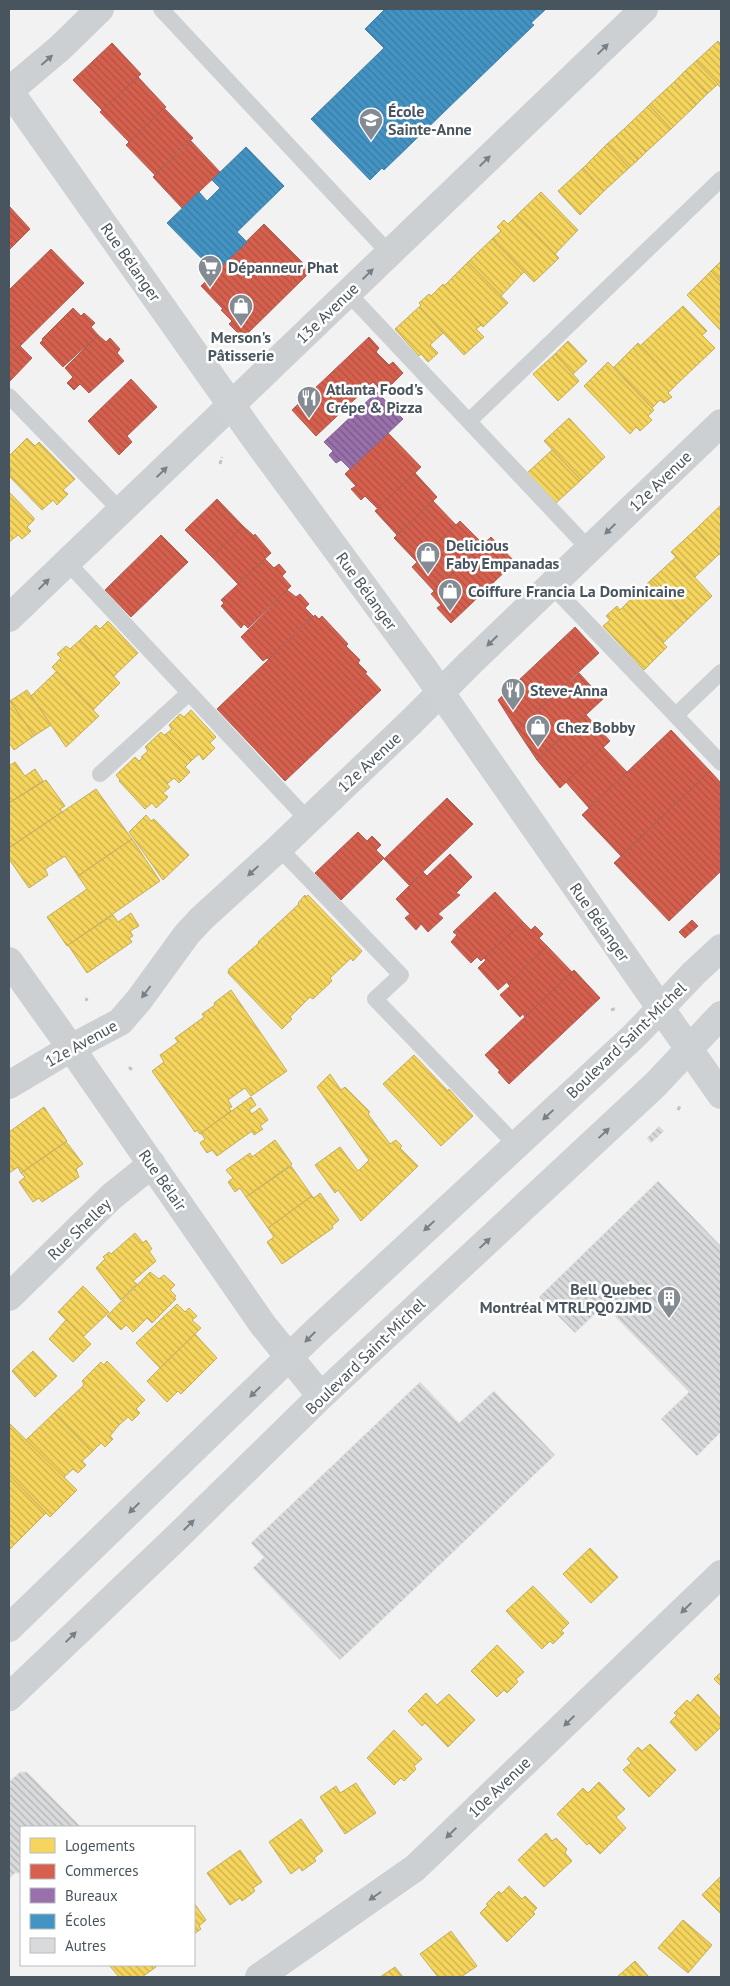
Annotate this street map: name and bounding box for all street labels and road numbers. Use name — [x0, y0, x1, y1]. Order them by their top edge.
street label: Rue Bélanger — [97, 219, 166, 306]
street label: 13e Avenue — [292, 278, 362, 348]
street label: 12e Avenue — [625, 446, 695, 516]
street label: Rue Bélanger — [332, 548, 402, 634]
street label: 12e Avenue — [333, 728, 405, 796]
street label: Rue Bélanger — [566, 879, 635, 966]
street label: Boulevard Saint-Michel — [562, 977, 690, 1102]
street label: 12e Avenue — [41, 1015, 121, 1071]
street label: Rue Bélair — [135, 1146, 192, 1215]
street label: Rue Shelley — [43, 1194, 115, 1264]
street label: Boulevard Saint-Michel — [301, 1293, 429, 1418]
street label: 10e Avenue — [464, 1752, 534, 1822]

